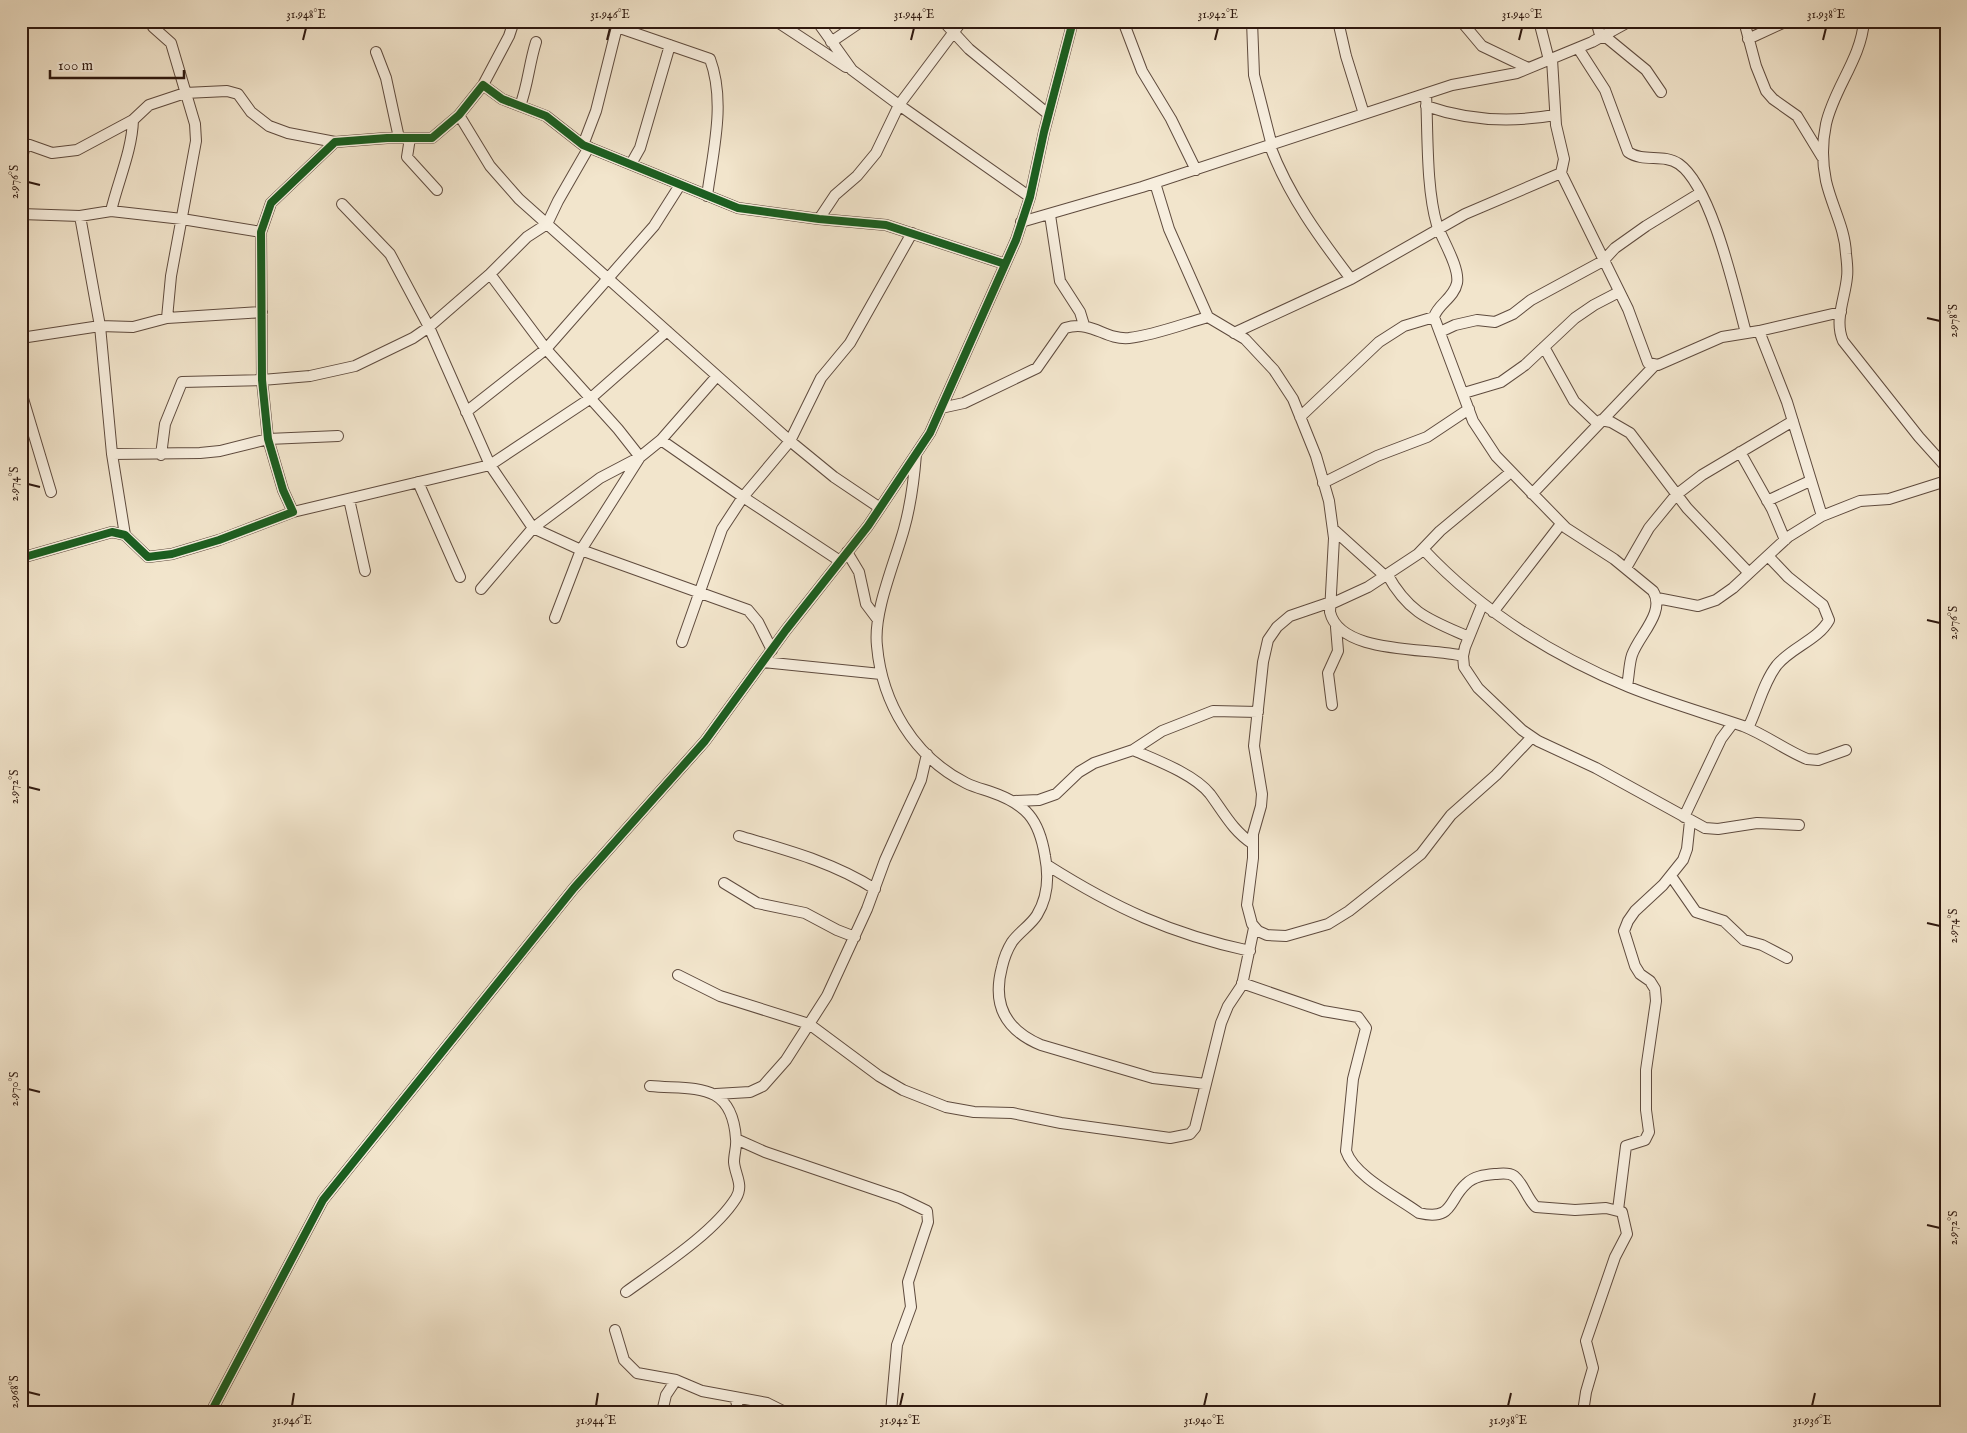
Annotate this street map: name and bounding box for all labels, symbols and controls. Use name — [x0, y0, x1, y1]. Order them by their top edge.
text: 31.948°E — [286, 7, 326, 22]
text: 31.946°E — [590, 7, 630, 22]
text: 31.944°E — [894, 7, 934, 22]
text: 31.942°E — [1198, 7, 1238, 22]
text: 31.940°E — [1502, 7, 1542, 22]
text: 31.938°E — [1807, 7, 1845, 22]
scale bar — [50, 48, 184, 80]
text: 100 m — [58, 56, 94, 75]
text: 2.976°S — [7, 165, 22, 199]
text: 2.978°S — [1946, 304, 1961, 338]
text: 2.974°S — [7, 467, 22, 501]
text: 2.976°S — [1946, 606, 1961, 640]
text: 2.972°S — [7, 770, 22, 804]
text: 2.974°S — [1946, 909, 1961, 943]
text: 2.970°S — [7, 1072, 22, 1106]
text: 2.972°S — [1946, 1211, 1961, 1245]
text: 2.968°S — [7, 1375, 22, 1409]
text: 31.946°E — [272, 1413, 312, 1428]
text: 31.944°E — [576, 1413, 616, 1428]
text: 31.942°E — [880, 1413, 920, 1428]
text: 31.940°E — [1184, 1413, 1224, 1428]
text: 31.938°E — [1489, 1413, 1527, 1428]
text: 31.936°E — [1793, 1413, 1831, 1428]

